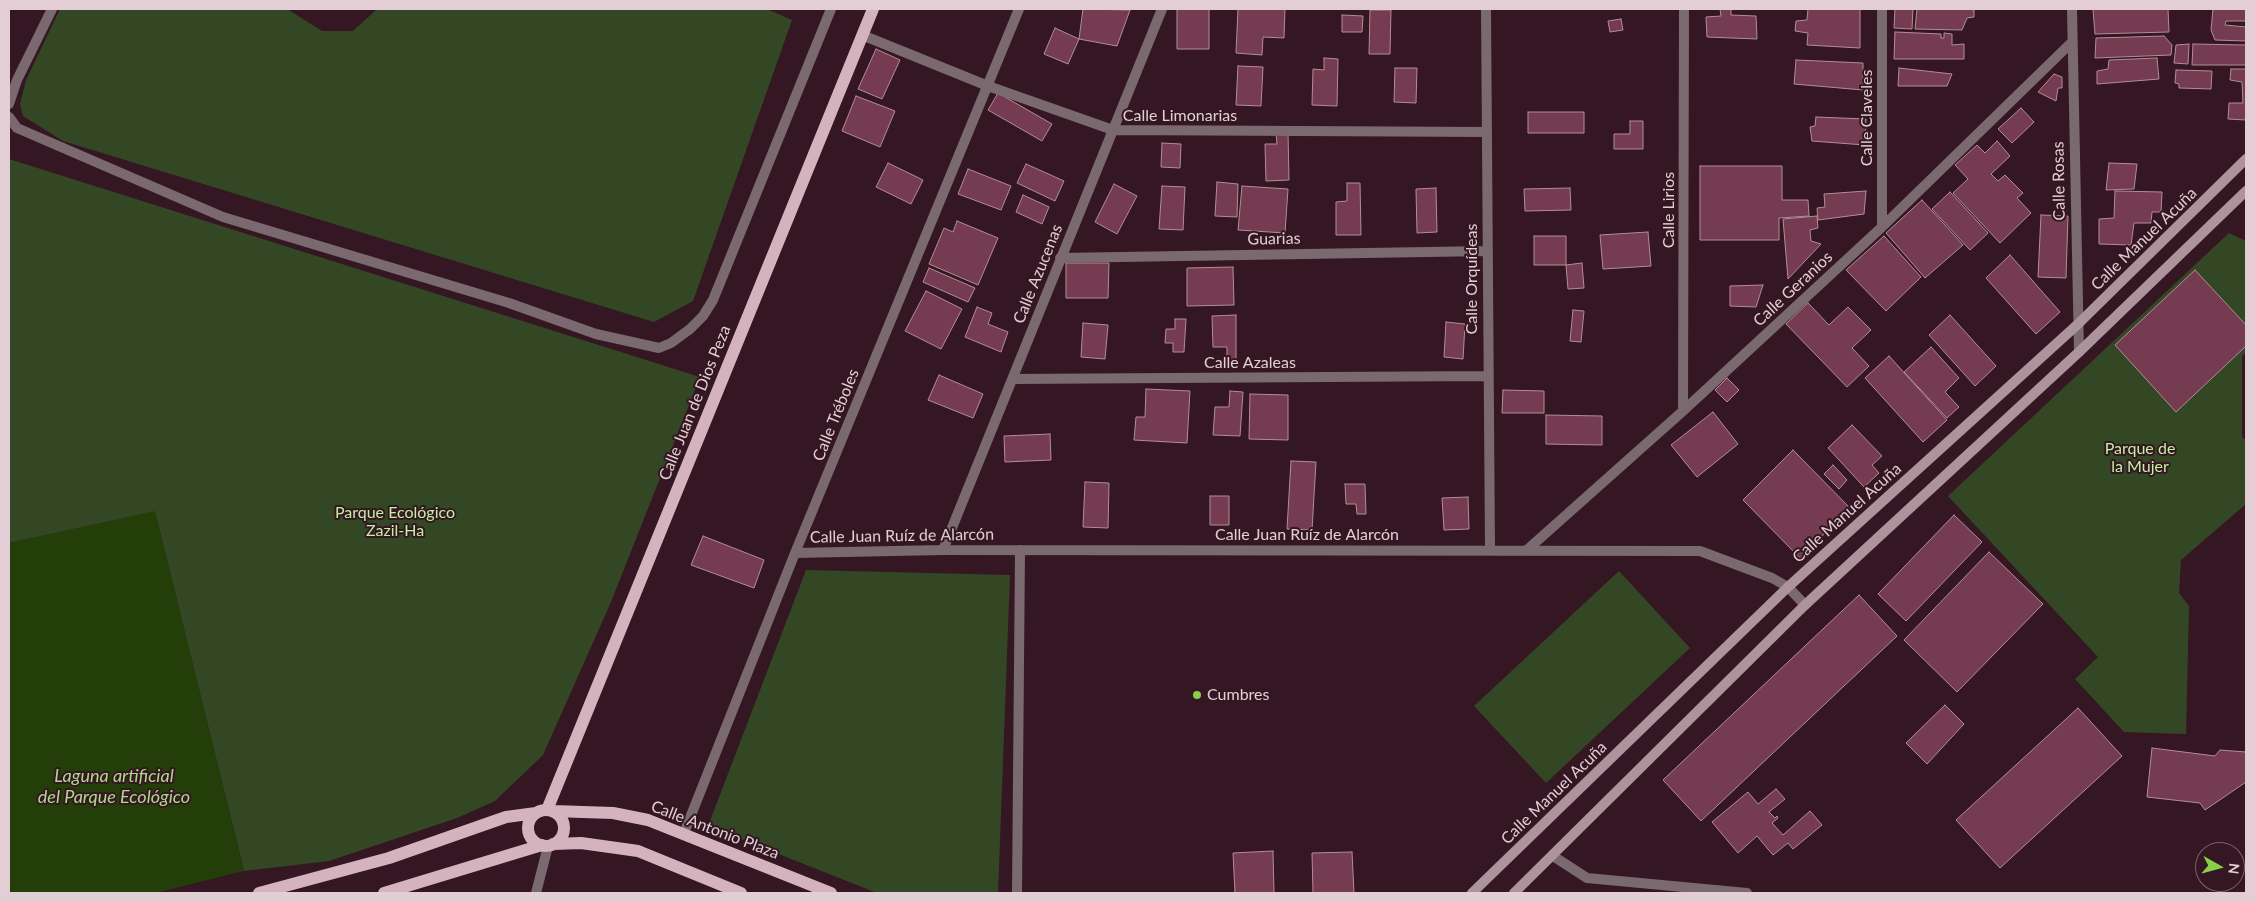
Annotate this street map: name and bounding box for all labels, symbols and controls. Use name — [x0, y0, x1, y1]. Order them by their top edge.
street label: Calle Claveles — [1857, 70, 1877, 166]
street label: Calle Limonarias — [1123, 106, 1237, 126]
street label: Calle Rosas — [2049, 141, 2069, 221]
street label: Calle Lirios — [1659, 172, 1679, 248]
street label: Calle Manuel Acuña — [2087, 184, 2201, 294]
street label: Calle Azucenas — [1009, 222, 1067, 326]
street label: Calle Orquídeas — [1462, 224, 1482, 334]
street label: Guarias — [1247, 229, 1301, 249]
street label: Calle Geranios — [1749, 247, 1837, 331]
street label: Calle Juan de Dios Peza — [655, 323, 735, 483]
street label: Calle Azaleas — [1204, 353, 1296, 373]
street label: Calle Tréboles — [809, 366, 863, 464]
park label: Parque de la Mujer — [2105, 439, 2175, 477]
street label: Calle Manuel Acuña — [1789, 459, 1905, 567]
park label: Parque Ecológico Zazil-Ha — [335, 503, 455, 541]
street label: Calle Juan Ruíz de Alarcón — [810, 525, 994, 547]
street label: Calle Juan Ruíz de Alarcón — [1215, 525, 1399, 545]
place label: Cumbres — [1207, 685, 1269, 705]
marker: Cumbres — [1191, 689, 1203, 701]
street label: Calle Manuel Acuña — [1497, 738, 1611, 848]
water label: Laguna artificial del Parque Ecológico — [38, 765, 190, 808]
street label: Calle Antonio Plaza — [648, 797, 782, 863]
north arrow — [2195, 842, 2245, 892]
text: N — [2225, 862, 2243, 875]

